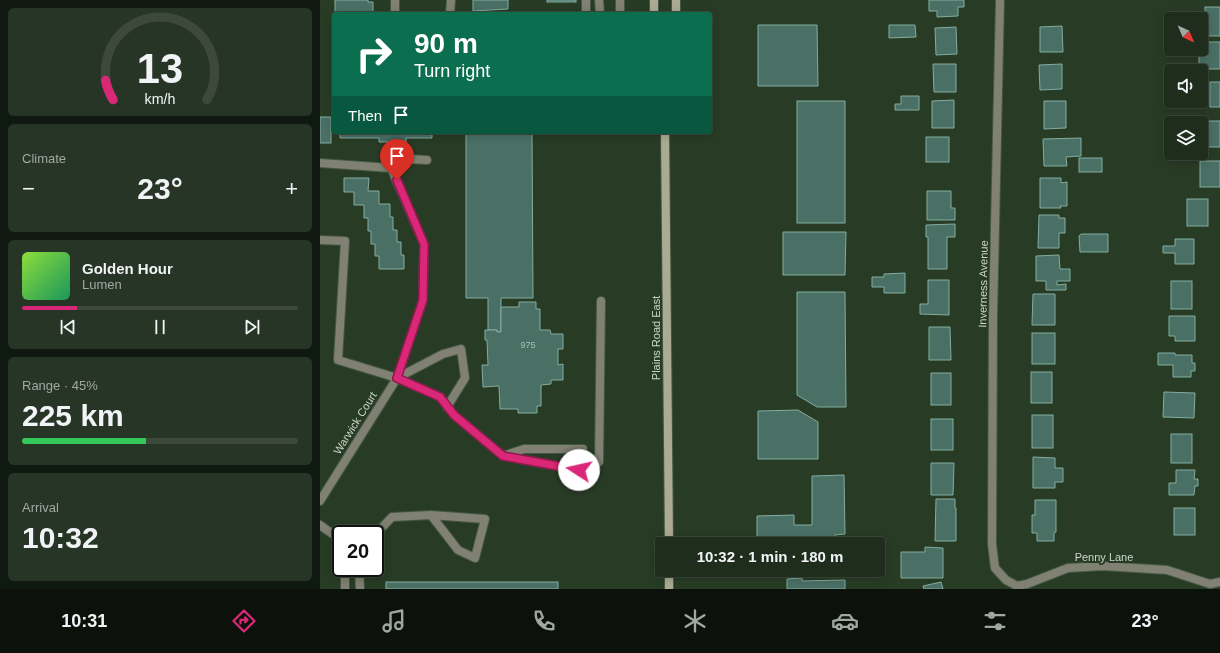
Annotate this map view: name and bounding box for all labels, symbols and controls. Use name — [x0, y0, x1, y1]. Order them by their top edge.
north arrow — [1164, 12, 1208, 56]
map controls — [1164, 12, 1208, 160]
icon: right — [348, 28, 400, 80]
text: 90 m — [414, 28, 478, 59]
text: 13 — [137, 45, 183, 92]
text: Turn right — [414, 61, 490, 81]
button: sound — [1164, 64, 1208, 108]
text: km/h — [145, 91, 176, 107]
icon: arrive — [390, 104, 412, 126]
text: Then — [348, 107, 382, 124]
button: layers — [1164, 116, 1208, 160]
pin — [380, 139, 414, 180]
icon: arrive — [386, 145, 408, 167]
text: Climate — [22, 151, 66, 166]
text: 23° — [137, 172, 183, 205]
text: − — [22, 176, 35, 201]
text: + — [285, 176, 298, 201]
street label: Inverness Avenue — [976, 240, 990, 328]
text: Golden Hour — [82, 260, 173, 277]
text: Lumen — [82, 277, 122, 292]
street label: Plains Road East — [650, 296, 662, 380]
icon: previous — [57, 316, 79, 338]
icon: pause — [149, 316, 171, 338]
icon: next — [241, 316, 263, 338]
house number: 975 — [520, 340, 536, 350]
text: Range · 45% — [22, 378, 98, 393]
street label: Warwick Court — [331, 390, 379, 456]
text: 225 km — [22, 399, 124, 432]
position arrow — [558, 449, 600, 491]
text: Arrival — [22, 500, 59, 515]
text: 10:32 — [22, 521, 99, 554]
speed limit sign: 20 — [332, 525, 384, 577]
text: 10:32 · 1 min · 180 m — [697, 548, 843, 565]
street label: Penny Lane — [1075, 551, 1133, 563]
icon: directions — [230, 607, 258, 635]
icon: music — [380, 607, 408, 635]
icon: phone — [530, 607, 558, 635]
icon: climate — [681, 607, 709, 635]
icon: car — [831, 607, 859, 635]
icon: filters — [981, 607, 1009, 635]
text: 10:31 — [61, 611, 107, 631]
text: 23° — [1132, 611, 1159, 631]

